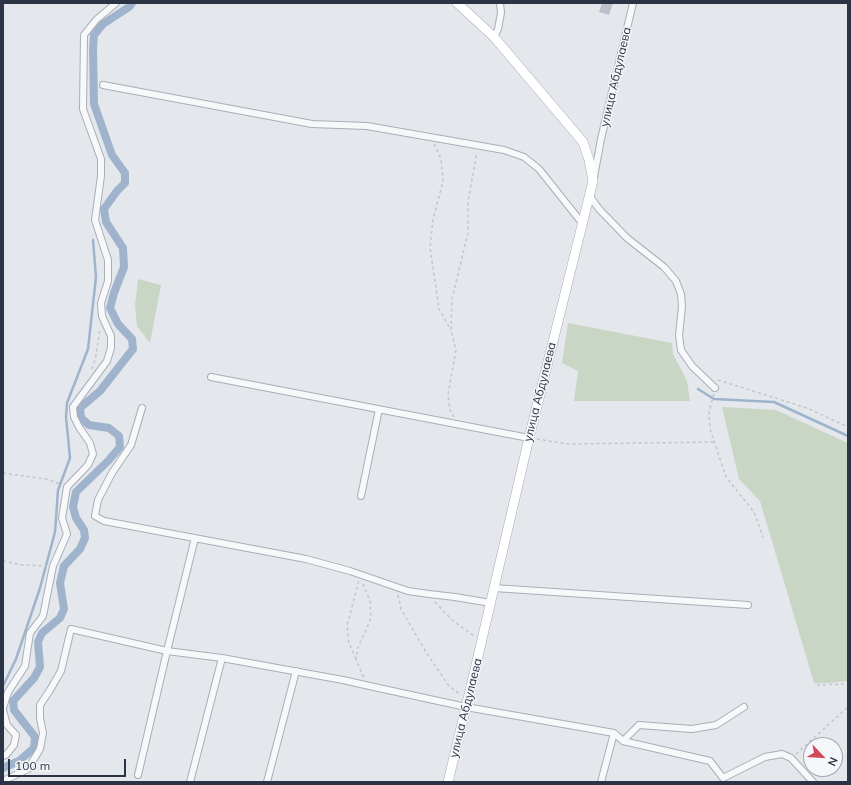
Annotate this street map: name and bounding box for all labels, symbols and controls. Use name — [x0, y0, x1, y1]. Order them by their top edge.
street label: улица Абдулаева — [597, 26, 635, 128]
street label: улица Абдулаева — [521, 341, 559, 443]
street label: улица Абдулаева — [447, 657, 485, 759]
north arrow — [803, 737, 843, 777]
scale bar — [10, 751, 128, 777]
text: N — [825, 755, 841, 768]
text: 100 m — [15, 758, 50, 773]

